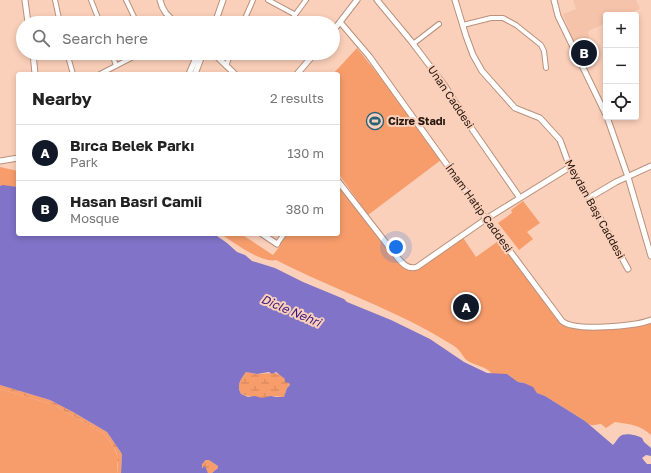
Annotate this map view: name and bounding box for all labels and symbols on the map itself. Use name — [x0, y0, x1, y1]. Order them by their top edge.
pin: B — [571, 38, 597, 68]
street label: Unan Caddesi — [426, 63, 477, 131]
sports icon: Cizre Stadı — [365, 111, 385, 131]
place label: Cizre Stadı — [388, 114, 446, 127]
street label: Meydan Başı Caddesi — [563, 157, 628, 261]
street label: İmam Hatip Caddesi — [443, 161, 516, 254]
your location — [386, 237, 406, 257]
water label: Dicle Nehri — [259, 291, 325, 330]
pin: A — [453, 292, 479, 322]

